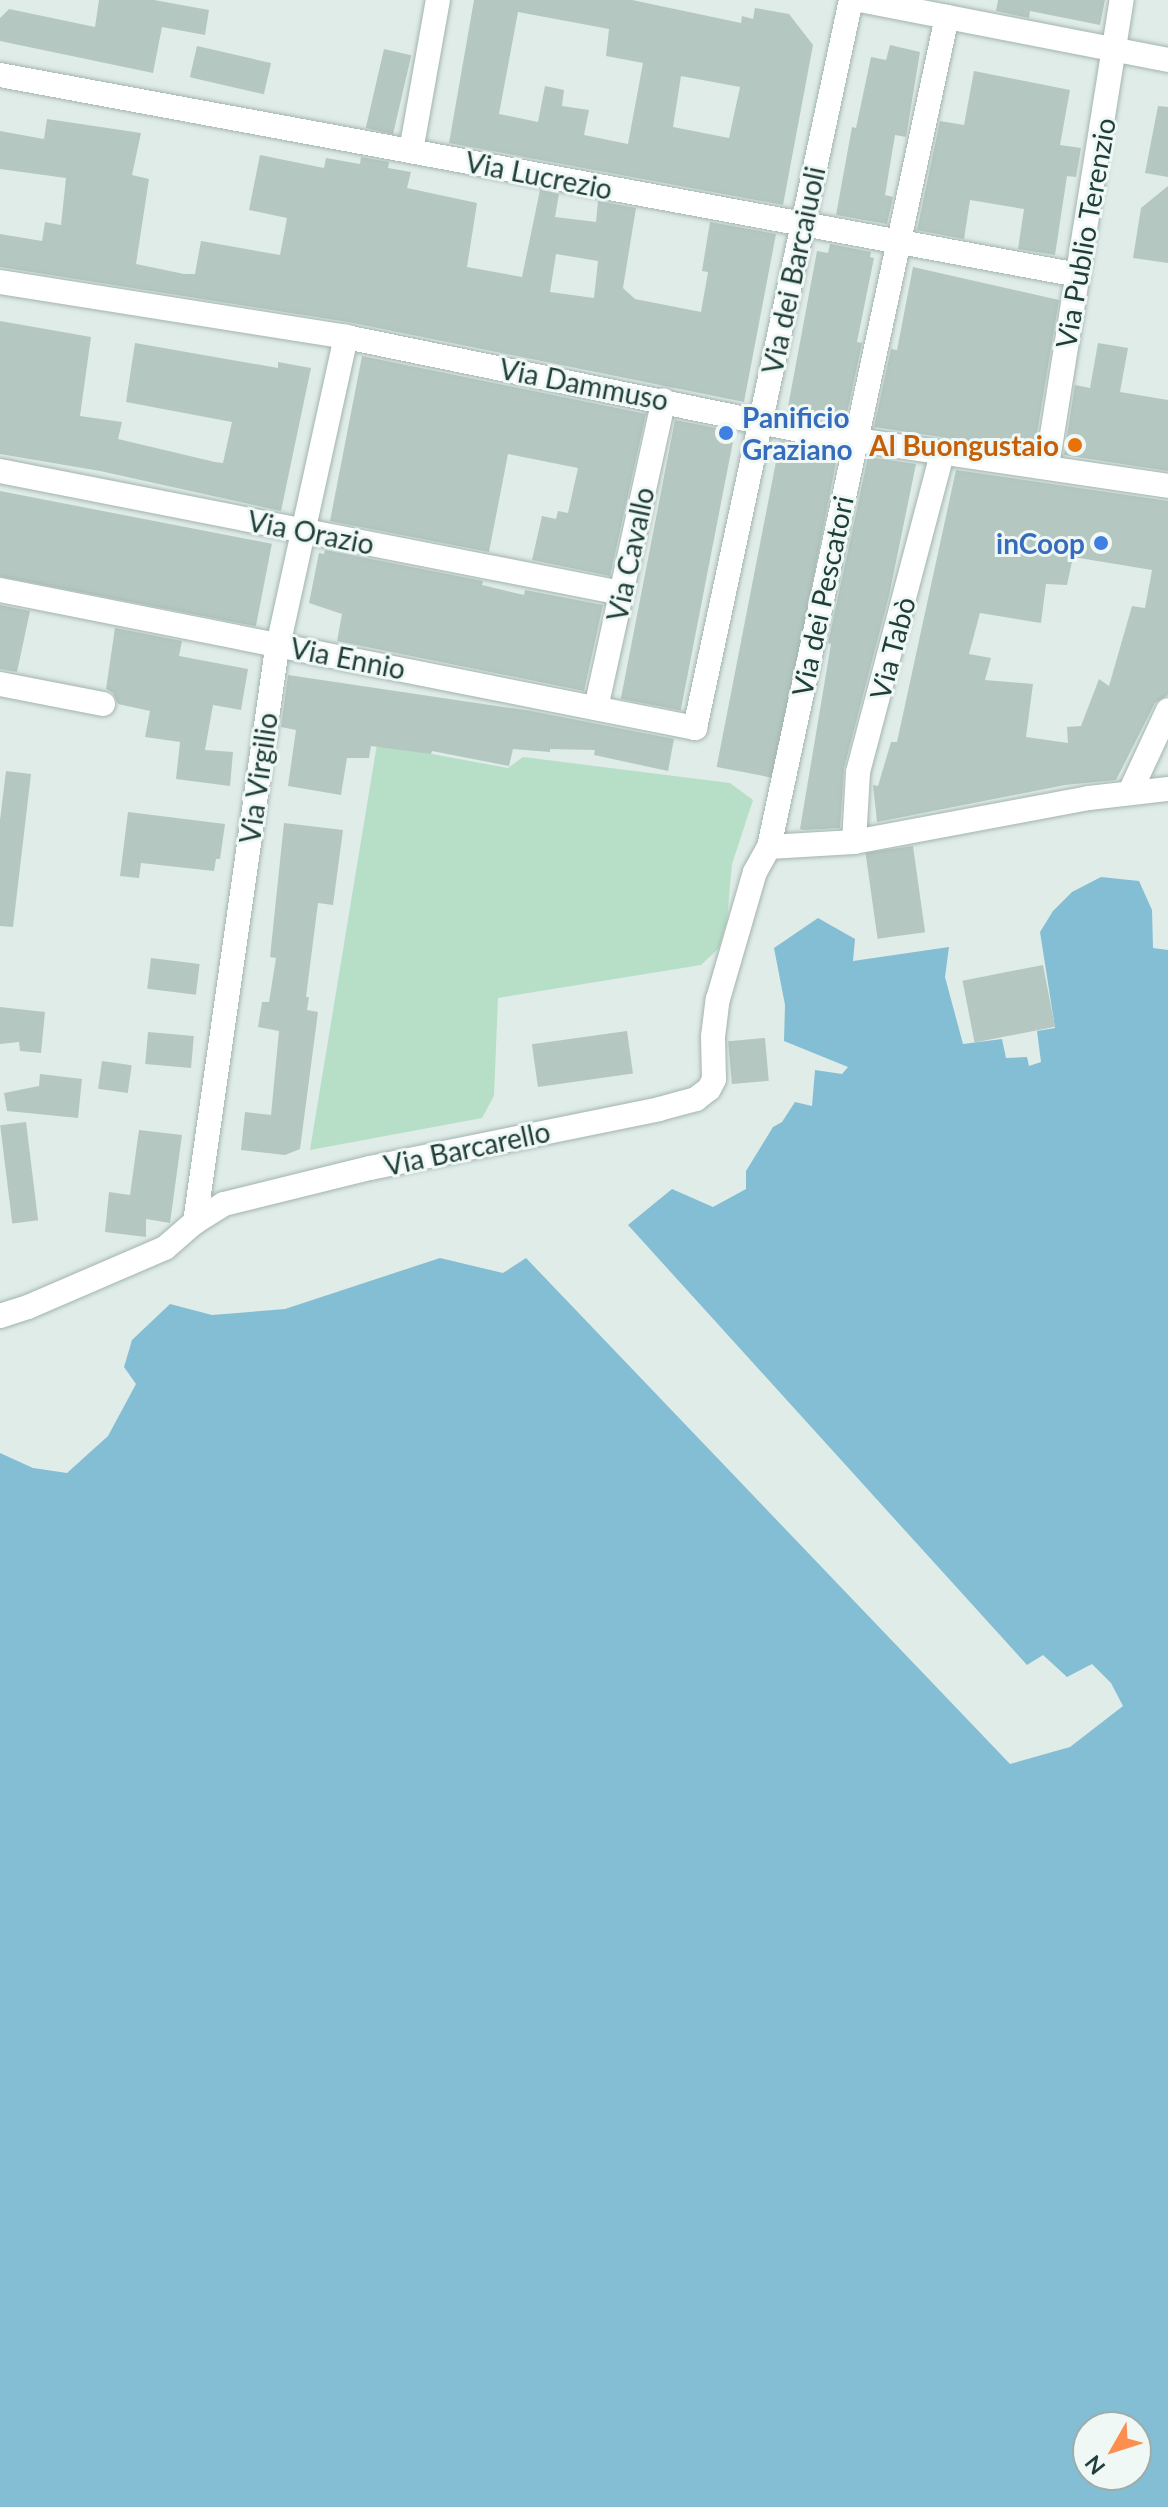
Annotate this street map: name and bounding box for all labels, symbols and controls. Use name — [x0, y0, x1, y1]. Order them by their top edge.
street label: Via Publio Terenzio — [1048, 115, 1122, 351]
street label: Via Lucrezio — [463, 144, 615, 206]
street label: Via dei Barcaiuoli — [755, 163, 831, 377]
street label: Via Dammuso — [497, 351, 671, 417]
place label: Panificio Graziano — [742, 400, 853, 466]
marker: Panificio Graziano — [717, 424, 735, 442]
place label: Al Buongustaio — [869, 428, 1059, 462]
marker: Al Buongustaio — [1066, 436, 1084, 454]
street label: Via Cavallo — [599, 484, 661, 624]
street label: Via dei Pescatori — [784, 493, 860, 699]
street label: Via Orazio — [245, 503, 377, 561]
place label: inCoop — [996, 526, 1085, 560]
marker: inCoop — [1092, 534, 1110, 552]
street label: Via Tabò — [862, 593, 922, 703]
street label: Via Ennio — [288, 630, 408, 686]
street label: Via Virgilio — [232, 710, 284, 846]
street label: Via Barcarello — [381, 1114, 553, 1182]
north arrow — [1072, 2411, 1152, 2491]
text: N — [1079, 2450, 1110, 2480]

